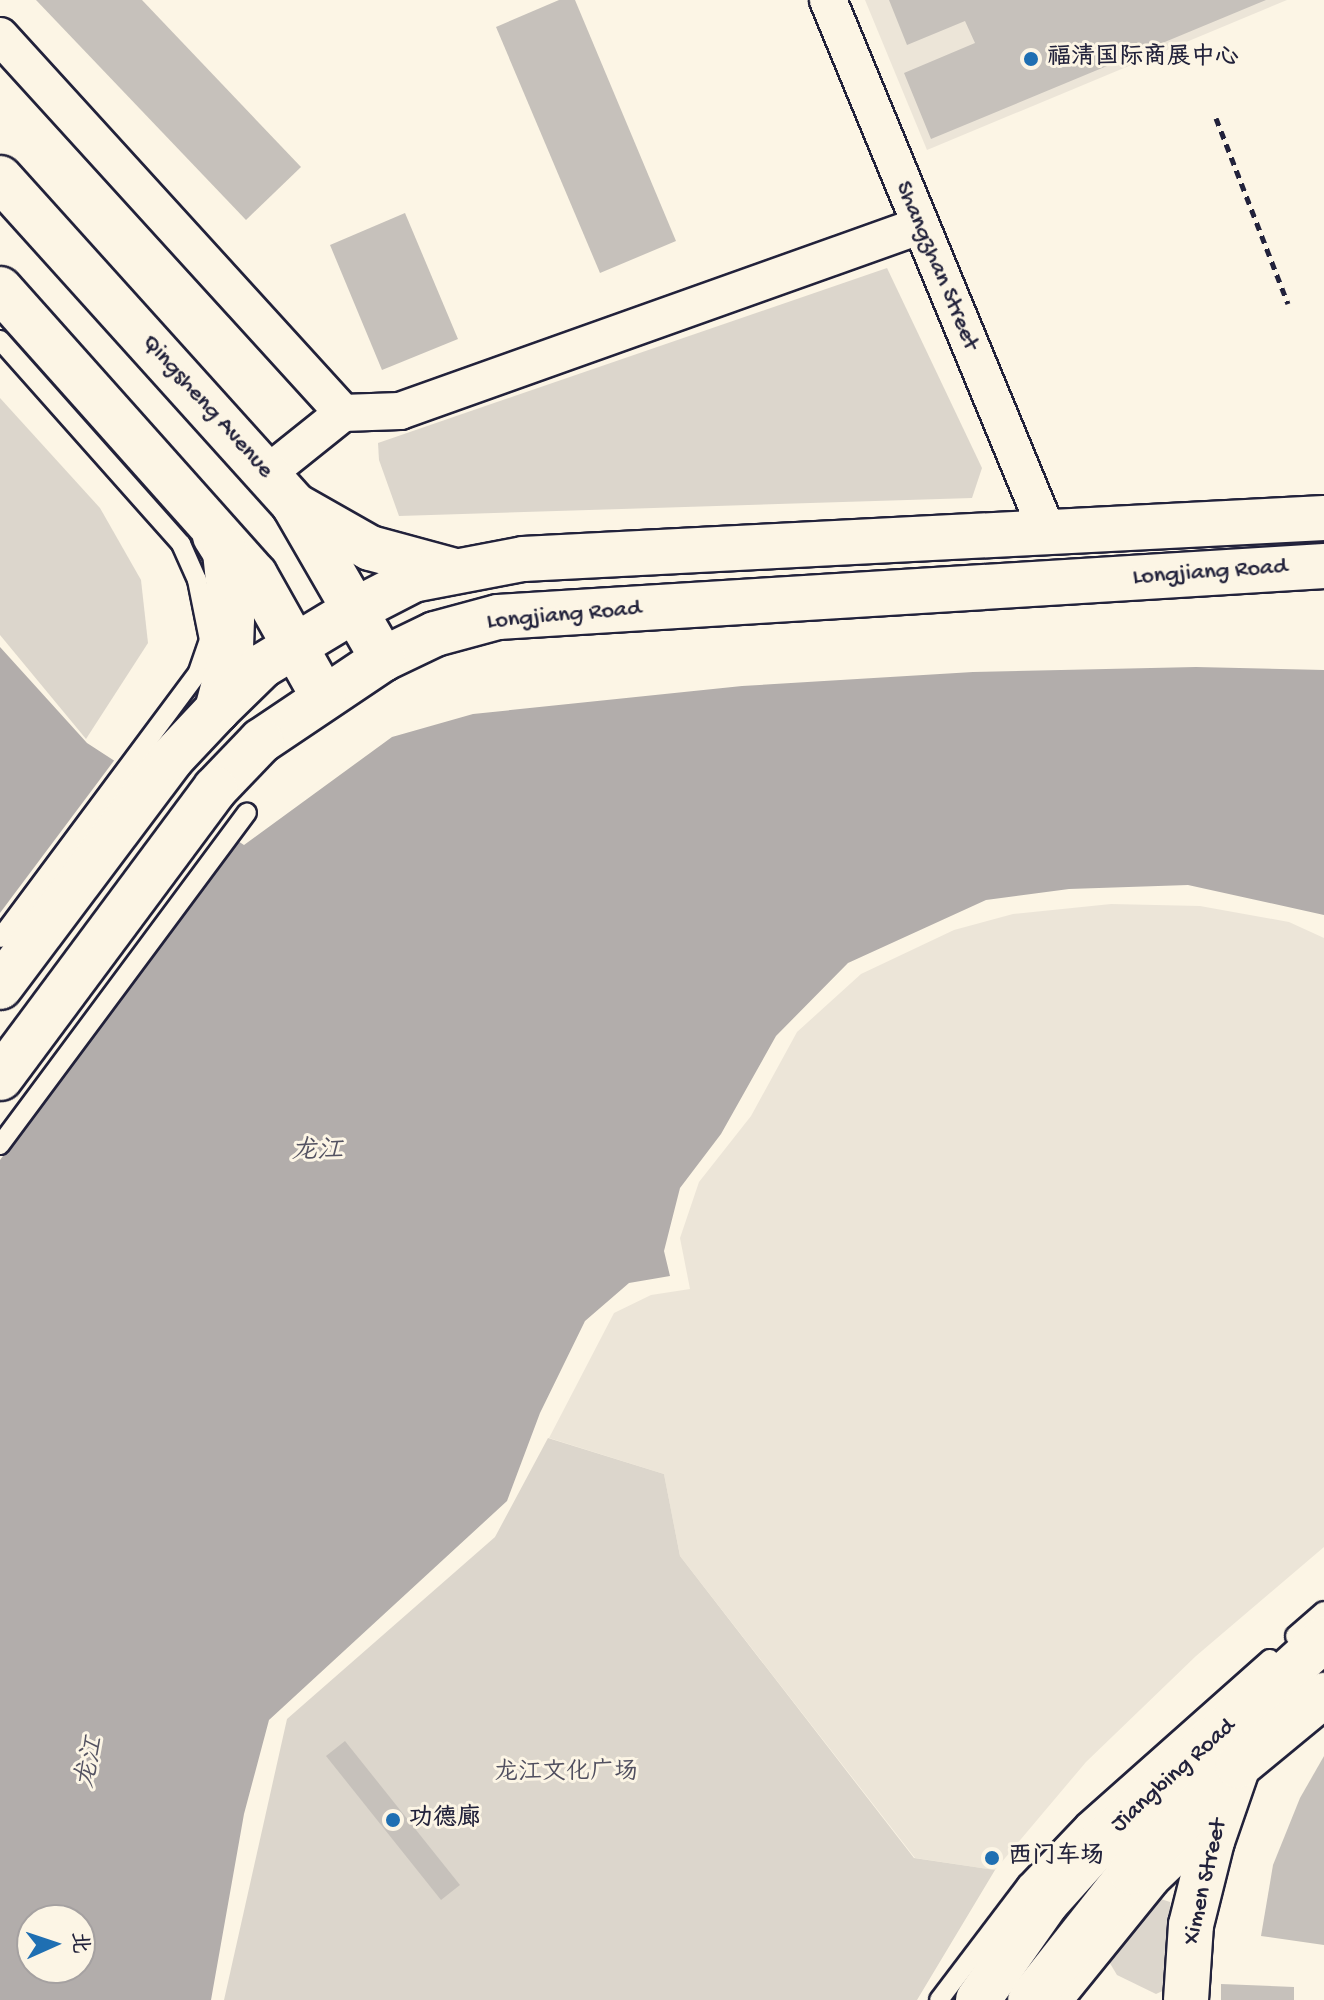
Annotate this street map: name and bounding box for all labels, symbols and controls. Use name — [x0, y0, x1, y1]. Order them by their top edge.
place label: 福清国际商展中心 — [1047, 45, 1239, 73]
marker: 福清国际商展中心 — [1022, 50, 1040, 68]
street label: Shangzhan Street — [888, 177, 984, 355]
street label: Qingsheng Avenue — [135, 329, 279, 485]
street label: Longjiang Road — [1132, 553, 1288, 593]
street label: Longjiang Road — [486, 595, 642, 637]
water label: 龙江 — [291, 1137, 343, 1169]
street label: Jiangbing Road — [1106, 1713, 1242, 1839]
water label: 龙江 — [71, 1734, 113, 1792]
park label: 龙江文化广场 — [494, 1760, 638, 1788]
place label: 功德廊 — [409, 1806, 481, 1834]
marker: 功德廊 — [384, 1811, 402, 1829]
street label: Ximen Street — [1178, 1816, 1234, 1948]
place label: 西门车场 — [1008, 1844, 1104, 1872]
marker: 西门车场 — [983, 1849, 1001, 1867]
north arrow — [16, 1904, 96, 1984]
text: 北 — [64, 1931, 92, 1955]

